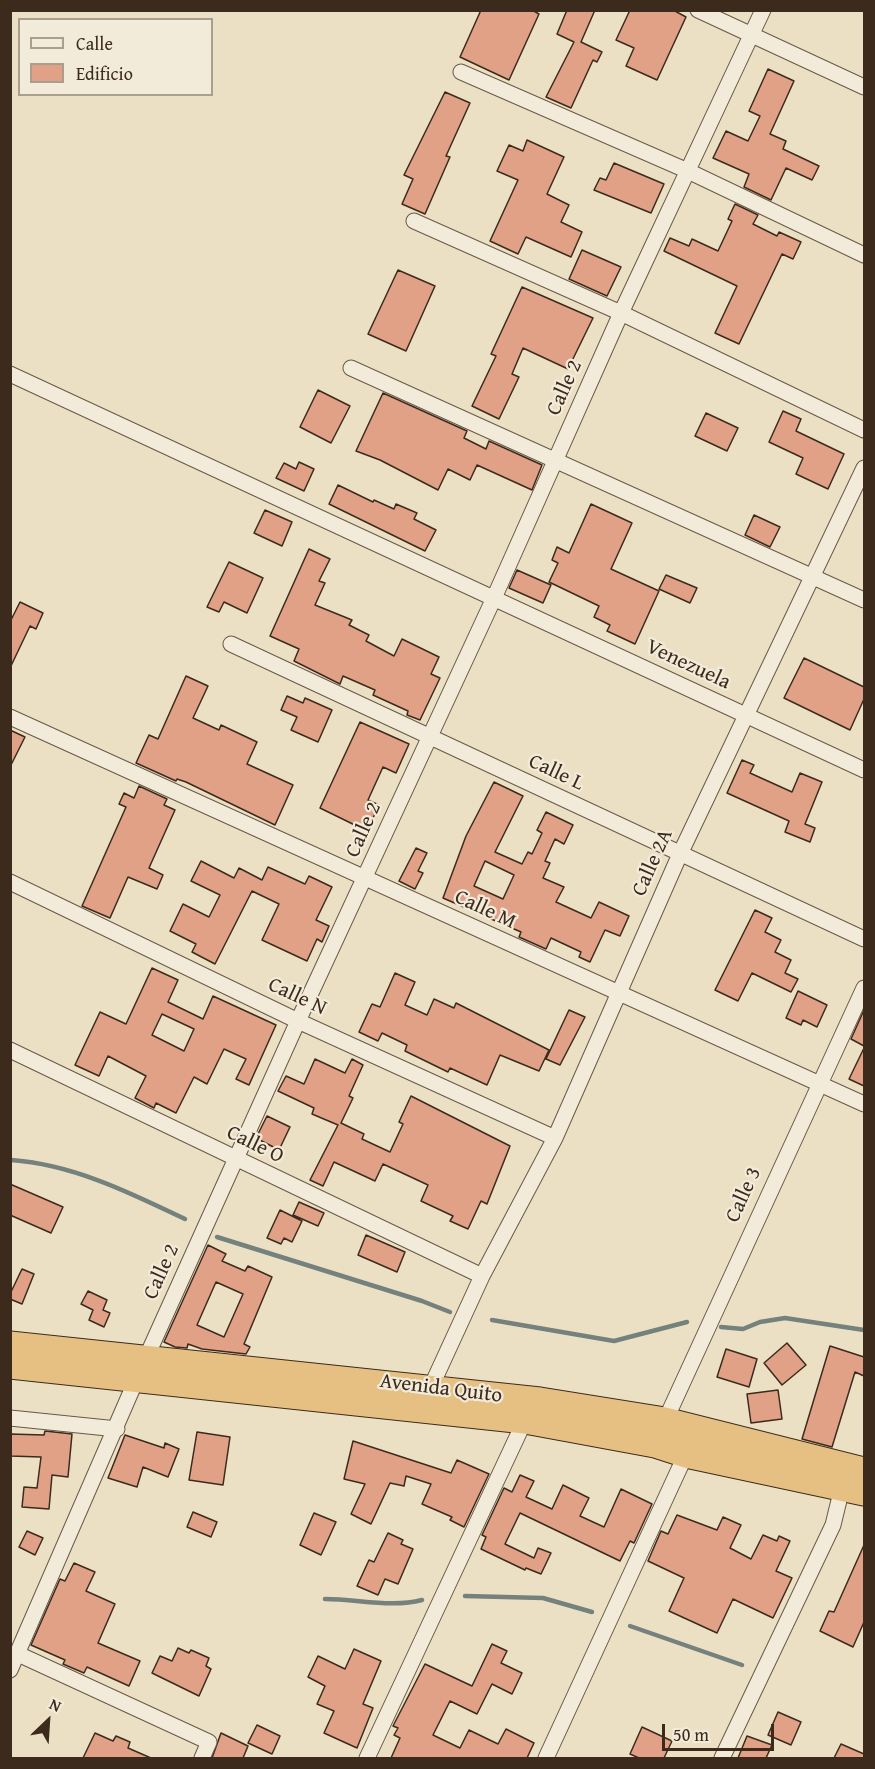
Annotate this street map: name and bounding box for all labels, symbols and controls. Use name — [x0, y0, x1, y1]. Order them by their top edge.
legend — [18, 18, 213, 96]
text: Calle — [76, 30, 113, 57]
text: Edificio — [76, 60, 133, 87]
street label: Calle 2 — [542, 357, 588, 419]
street label: Venezuela — [642, 635, 734, 695]
street label: Calle L — [524, 749, 588, 797]
street label: Calle 2 — [341, 799, 387, 861]
street label: Calle 2A — [627, 826, 679, 900]
street label: Calle M — [450, 885, 520, 935]
street label: Calle N — [264, 973, 330, 1021]
street label: Calle O — [222, 1120, 288, 1170]
street label: Calle 3 — [721, 1164, 767, 1226]
street label: Calle 2 — [139, 1241, 185, 1303]
street label: Avenida Quito — [378, 1369, 504, 1409]
north arrow — [18, 1691, 78, 1751]
text: N — [46, 1692, 66, 1718]
scale bar — [665, 1712, 778, 1750]
text: 50 m — [673, 1721, 709, 1748]

